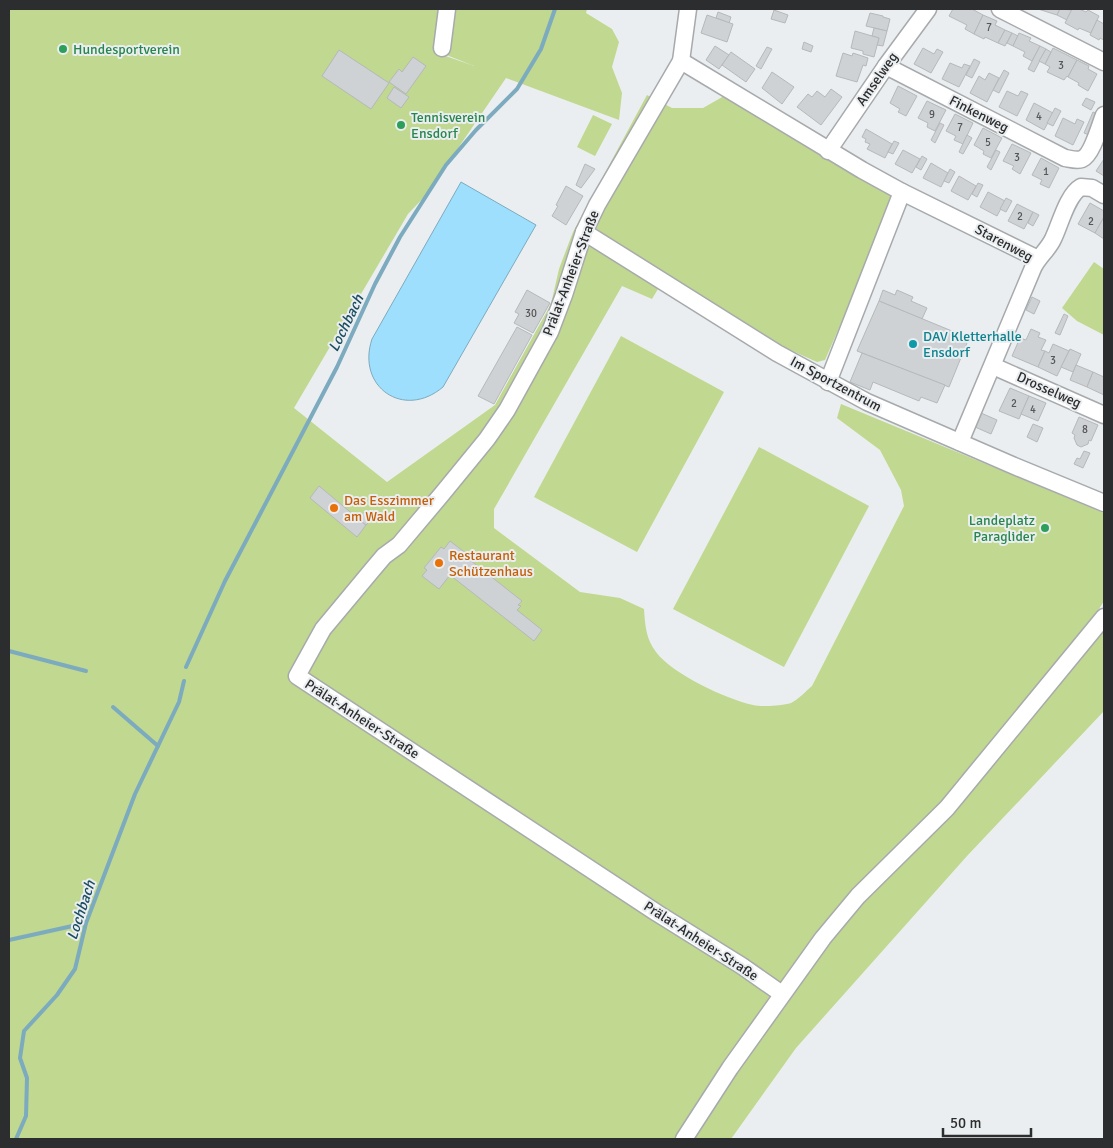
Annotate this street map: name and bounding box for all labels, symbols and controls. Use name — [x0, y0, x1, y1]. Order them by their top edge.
house number: 7 — [986, 21, 992, 34]
place label: Hundesportverein — [73, 41, 180, 58]
marker: Hundesportverein — [57, 43, 69, 55]
street label: Amselweg — [852, 49, 902, 109]
house number: 3 — [1058, 59, 1064, 72]
street label: Finkenweg — [947, 92, 1011, 136]
house number: 9 — [929, 108, 935, 121]
place label: Tennisverein Ensdorf — [411, 109, 485, 142]
house number: 4 — [1036, 110, 1042, 123]
marker: Tennisverein Ensdorf — [395, 119, 407, 131]
house number: 7 — [957, 121, 963, 134]
house number: 5 — [985, 136, 991, 149]
house number: 3 — [1014, 151, 1020, 164]
house number: 1 — [1043, 165, 1049, 178]
street label: Prälat-Anheier-Straße — [539, 208, 603, 338]
house number: 2 — [1017, 210, 1023, 223]
house number: 2 — [1088, 215, 1094, 228]
street label: Starenweg — [972, 221, 1036, 265]
water label: Lochbach — [324, 291, 368, 354]
house number: 30 — [525, 307, 537, 320]
place label: DAV Kletterhalle Ensdorf — [923, 328, 1022, 361]
marker: DAV Kletterhalle Ensdorf — [907, 338, 919, 350]
street label: Im Sportzentrum — [787, 353, 885, 415]
house number: 3 — [1050, 354, 1056, 367]
street label: Drosselweg — [1014, 368, 1084, 412]
house number: 2 — [1011, 397, 1017, 410]
house number: 4 — [1030, 403, 1036, 416]
house number: 8 — [1082, 423, 1088, 436]
place label: Das Esszimmer am Wald — [344, 492, 435, 525]
marker: Das Esszimmer am Wald — [328, 502, 340, 514]
place label: Landeplatz Paraglider — [969, 512, 1036, 545]
marker: Landeplatz Paraglider — [1039, 522, 1051, 534]
place label: Restaurant Schützenhaus — [449, 547, 533, 580]
marker: Restaurant Schützenhaus — [433, 557, 445, 569]
street label: Prälat-Anheier-Straße — [302, 676, 422, 762]
water label: Lochbach — [63, 877, 99, 942]
street label: Prälat-Anheier-Straße — [641, 898, 761, 984]
scale bar — [943, 1106, 1030, 1138]
text: 50 m — [950, 1114, 981, 1132]

